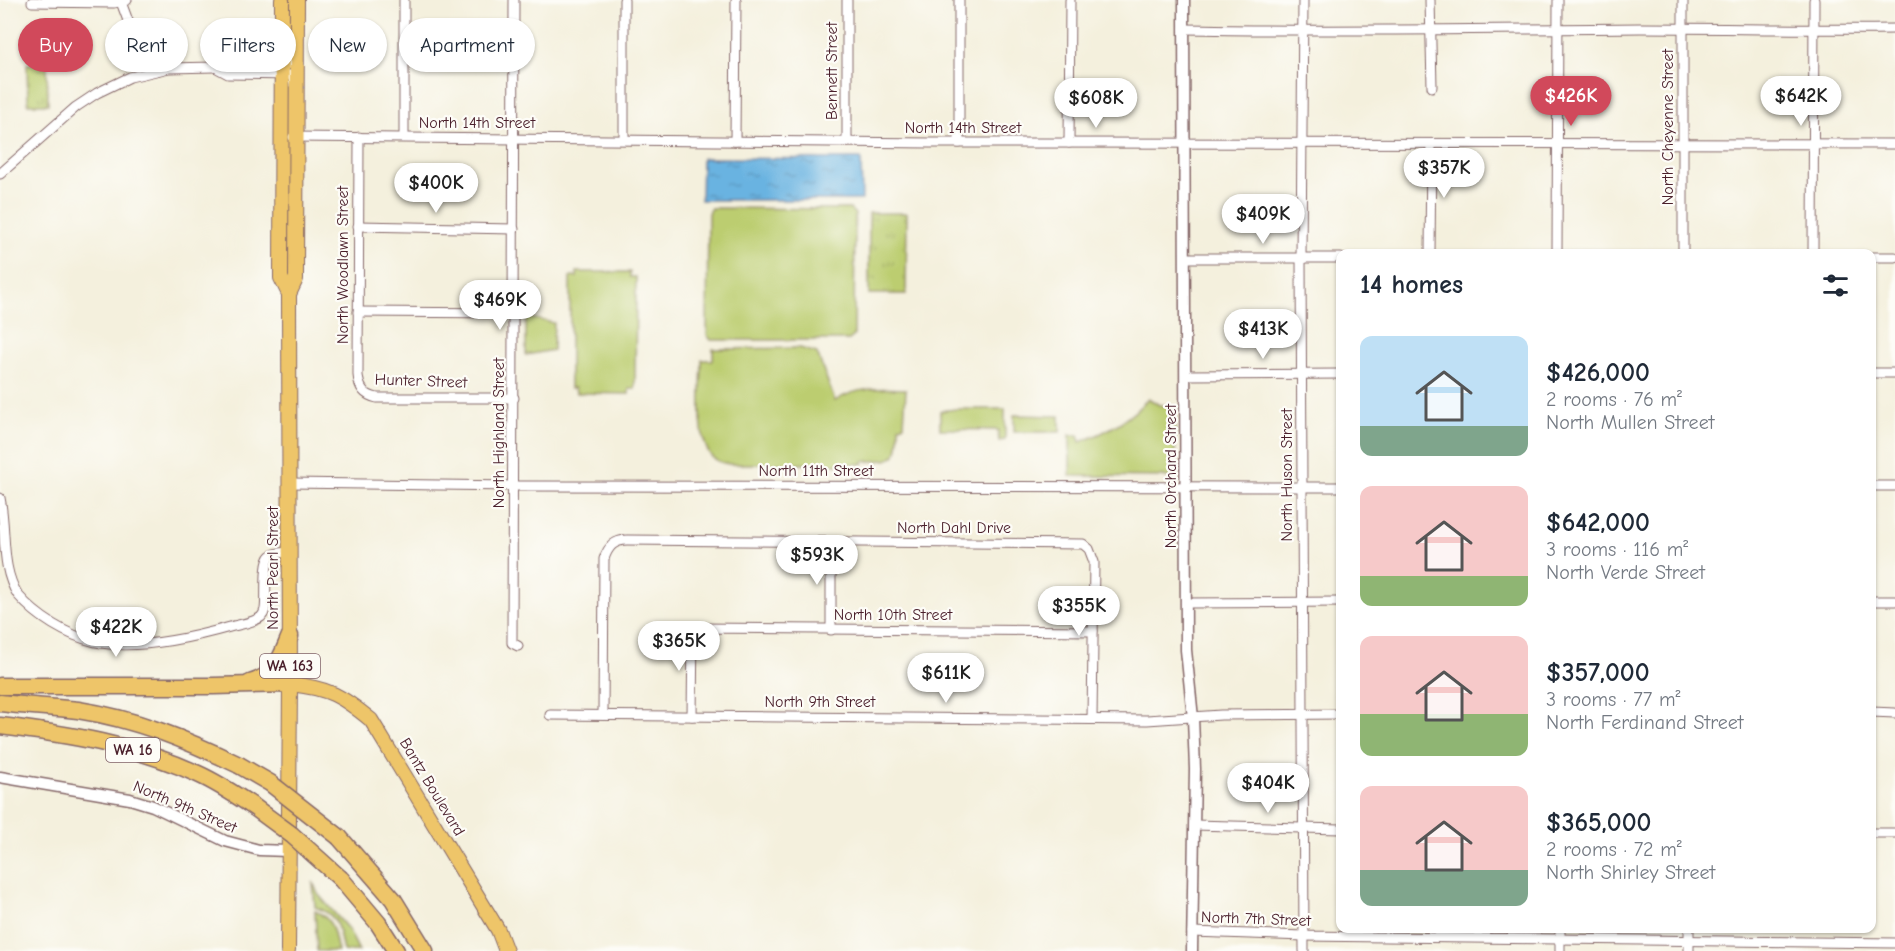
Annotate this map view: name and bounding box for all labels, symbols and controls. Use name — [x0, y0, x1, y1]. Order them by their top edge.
chip: Buy — [18, 18, 93, 72]
chip: Rent — [105, 18, 188, 72]
chip: Filters — [200, 18, 296, 72]
chip: New — [308, 18, 387, 72]
chip: Apartment — [399, 18, 535, 72]
street label: Bennett Street — [823, 21, 841, 120]
street label: North Cheyenne Street — [1659, 48, 1677, 205]
pin: $426K — [1529, 76, 1613, 127]
pin: $642K — [1759, 76, 1843, 127]
pin: $608K — [1054, 78, 1138, 129]
text: $426K — [1544, 84, 1598, 107]
text: $642K — [1774, 84, 1828, 107]
text: $608K — [1068, 86, 1124, 109]
street label: North 14th Street — [419, 114, 536, 132]
street label: North 14th Street — [905, 119, 1022, 137]
pin: $357K — [1402, 148, 1486, 199]
text: $357K — [1418, 156, 1470, 179]
pin: $400K — [394, 163, 478, 214]
text: $400K — [408, 171, 464, 194]
street label: North Woodlawn Street — [334, 186, 352, 344]
pin: $409K — [1221, 194, 1305, 245]
text: $409K — [1236, 202, 1290, 225]
icon: filters — [1819, 269, 1852, 302]
text: 14 homes — [1360, 270, 1463, 300]
pin: $469K — [458, 280, 542, 331]
text: $469K — [473, 288, 527, 311]
pin: $413K — [1221, 309, 1305, 360]
text: $413K — [1238, 317, 1288, 340]
street label: North Highland Street — [490, 357, 508, 508]
text: $426,000 — [1546, 358, 1650, 388]
icon: home — [1408, 360, 1480, 432]
street label: Hunter Street — [374, 370, 468, 392]
text: 2 rooms · 76 m² — [1546, 388, 1682, 411]
street label: North Orchard Street — [1162, 403, 1180, 548]
street label: North Huson Street — [1278, 408, 1296, 541]
text: North Mullen Street — [1546, 411, 1714, 434]
street label: North 11th Street — [758, 462, 874, 480]
street label: North Pearl Street — [264, 506, 282, 630]
text: $642,000 — [1546, 508, 1650, 538]
icon: home — [1408, 510, 1480, 582]
street label: North Dahl Drive — [897, 519, 1011, 537]
pin: $593K — [775, 535, 859, 586]
text: 3 rooms · 116 m² — [1546, 538, 1688, 561]
text: $593K — [790, 543, 844, 566]
text: North Verde Street — [1546, 561, 1705, 584]
pin: $355K — [1037, 586, 1121, 637]
text: $355K — [1052, 594, 1106, 617]
street label: North 10th Street — [834, 606, 953, 624]
pin: $422K — [74, 607, 158, 658]
text: $422K — [90, 615, 142, 638]
pin: $365K — [637, 621, 721, 672]
text: $365K — [652, 629, 706, 652]
pin: $611K — [904, 653, 988, 704]
road number: WA 163 — [260, 654, 320, 678]
text: $357,000 — [1546, 658, 1650, 688]
icon: home — [1408, 660, 1480, 732]
text: $611K — [921, 661, 971, 684]
text: 3 rooms · 77 m² — [1546, 688, 1680, 711]
street label: North 9th Street — [765, 693, 876, 711]
text: North Ferdinand Street — [1546, 711, 1744, 734]
street label: Bantz Boulevard — [396, 735, 468, 839]
road number: WA 16 — [106, 738, 160, 762]
pin: $404K — [1226, 763, 1310, 814]
text: $404K — [1241, 771, 1295, 794]
street label: North 9th Street — [130, 777, 240, 837]
text: $365,000 — [1546, 808, 1651, 838]
icon: home — [1408, 810, 1480, 882]
text: 2 rooms · 72 m² — [1546, 838, 1682, 861]
text: North Shirley Street — [1546, 861, 1715, 884]
street label: North 7th Street — [1201, 908, 1312, 930]

